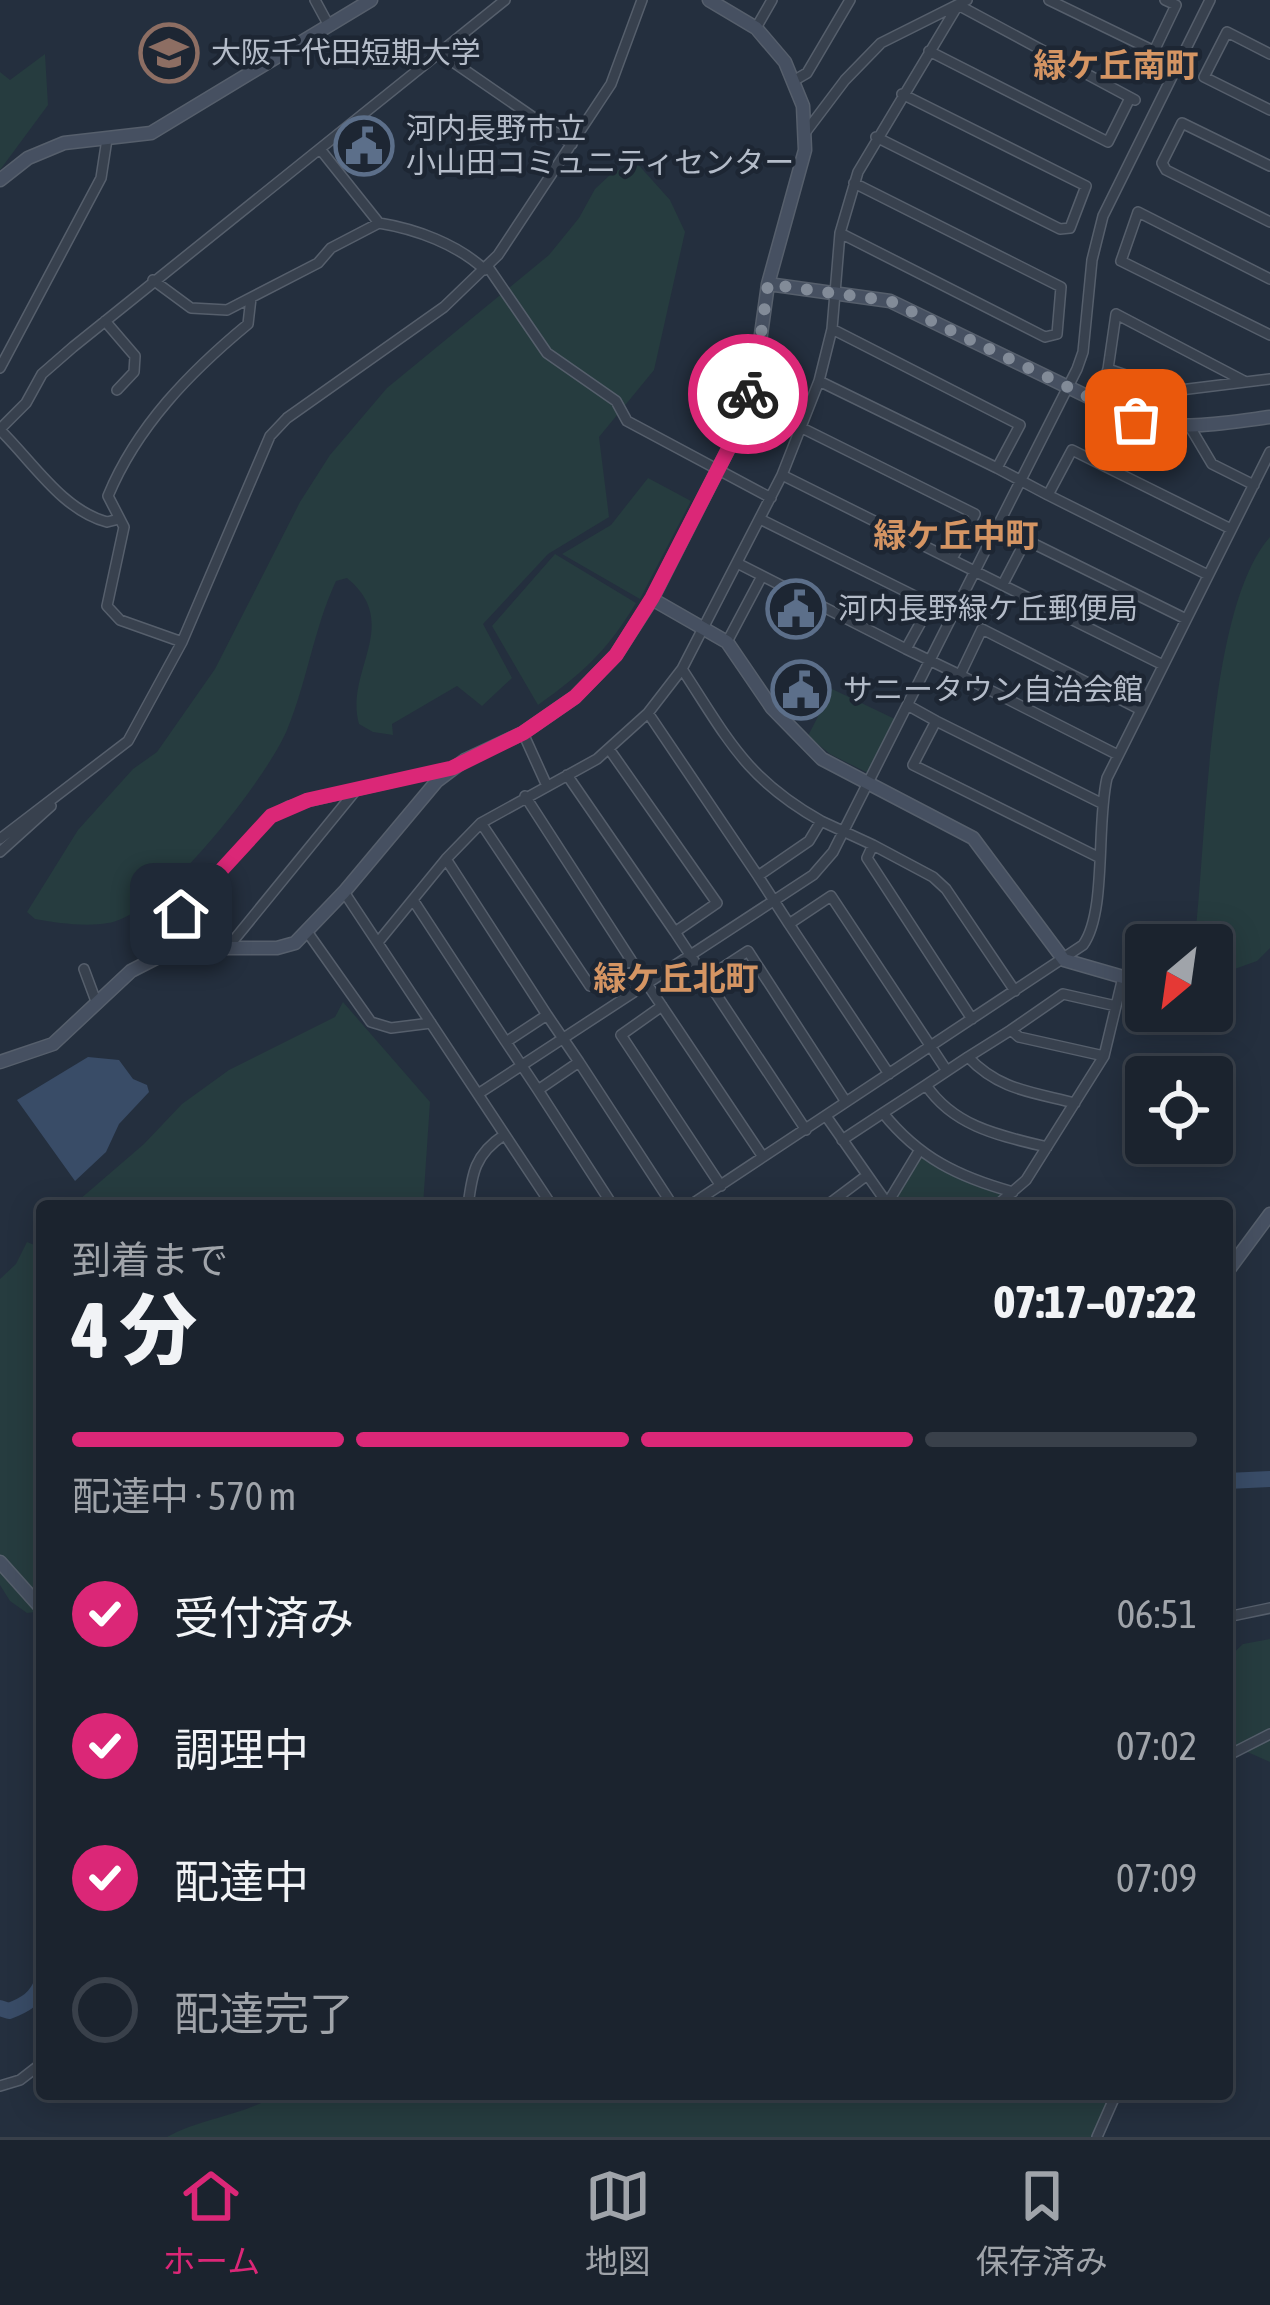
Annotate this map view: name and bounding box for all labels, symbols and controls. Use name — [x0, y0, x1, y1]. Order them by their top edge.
school or university icon: 大阪千代田短期大学 — [138, 22, 200, 84]
place label: 大阪千代田短期大学 — [211, 35, 481, 69]
district label: 緑ケ丘南町 — [1034, 46, 1199, 84]
place label: 河内長野市立 小山田コミュニティセンター — [406, 111, 794, 179]
public building icon: 河内長野市立 小山田コミュニティセンター — [333, 115, 395, 177]
courier — [688, 334, 808, 454]
icon: bike — [715, 361, 781, 427]
pin — [1085, 369, 1187, 471]
icon: bag — [1103, 387, 1169, 453]
district label: 緑ケ丘中町 — [874, 516, 1039, 554]
public building icon: 河内長野緑ケ丘郵便局 — [765, 578, 827, 640]
place label: 河内長野緑ケ丘郵便局 — [838, 591, 1138, 625]
public building icon: サニータウン自治会館 — [770, 659, 832, 721]
place label: サニータウン自治会館 — [843, 672, 1143, 706]
pin — [130, 863, 232, 965]
icon: home — [148, 881, 214, 947]
north arrow — [1125, 924, 1233, 1032]
map controls — [1125, 924, 1233, 1164]
district label: 緑ケ丘北町 — [594, 959, 759, 997]
button: locate — [1125, 1056, 1233, 1164]
text: 到着まで — [72, 1238, 228, 1282]
text: 07:17–07:22 — [994, 1276, 1197, 1328]
text: 4 分 — [72, 1285, 197, 1375]
text: 配達中 · 570 m — [72, 1474, 296, 1518]
icon: check — [72, 1581, 138, 1647]
text: 受付済み — [174, 1592, 354, 1644]
text: 06:51 — [1117, 1592, 1197, 1636]
icon: check — [72, 1713, 138, 1779]
text: 調理中 — [174, 1724, 309, 1776]
text: 07:02 — [1116, 1724, 1197, 1768]
icon: check — [72, 1845, 138, 1911]
text: 配達中 — [174, 1856, 309, 1908]
text: 07:09 — [1116, 1856, 1197, 1900]
text: 配達完了 — [174, 1988, 354, 2040]
tab: ホーム — [162, 2163, 260, 2283]
tab: 地図 — [585, 2163, 651, 2283]
tab: 保存済み — [976, 2163, 1108, 2283]

